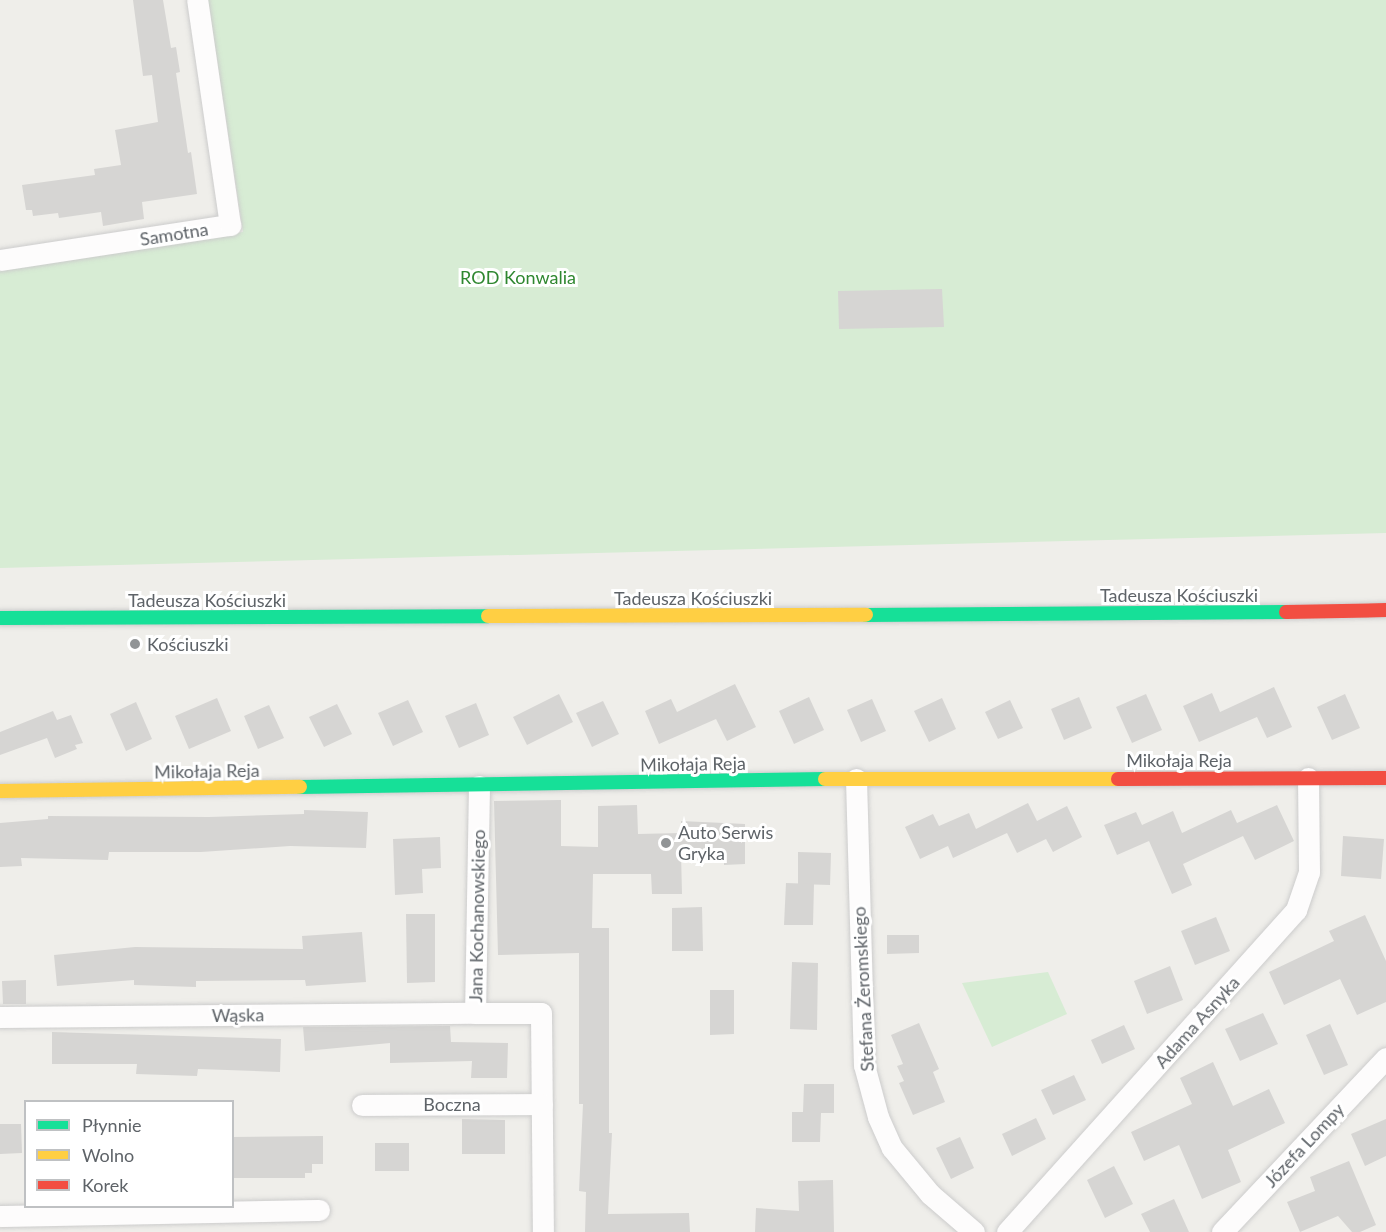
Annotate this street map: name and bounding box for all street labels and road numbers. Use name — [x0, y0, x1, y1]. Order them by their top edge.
street label: Samotna — [138, 218, 210, 250]
street label: Tadeusza Kościuszki — [1100, 584, 1258, 606]
street label: Tadeusza Kościuszki — [614, 587, 772, 609]
street label: Tadeusza Kościuszki — [128, 589, 286, 611]
street label: Mikołaja Reja — [1126, 749, 1232, 771]
street label: Mikołaja Reja — [640, 752, 746, 776]
street label: Mikołaja Reja — [154, 759, 260, 783]
street label: Jana Kochanowskiego — [465, 829, 489, 1003]
street label: Stefana Żeromskiego — [848, 906, 878, 1072]
street label: Adama Asnyka — [1150, 971, 1244, 1073]
street label: Wąska — [212, 1004, 264, 1026]
street label: Boczna — [423, 1093, 481, 1115]
street label: Józefa Lompy — [1260, 1098, 1348, 1192]

